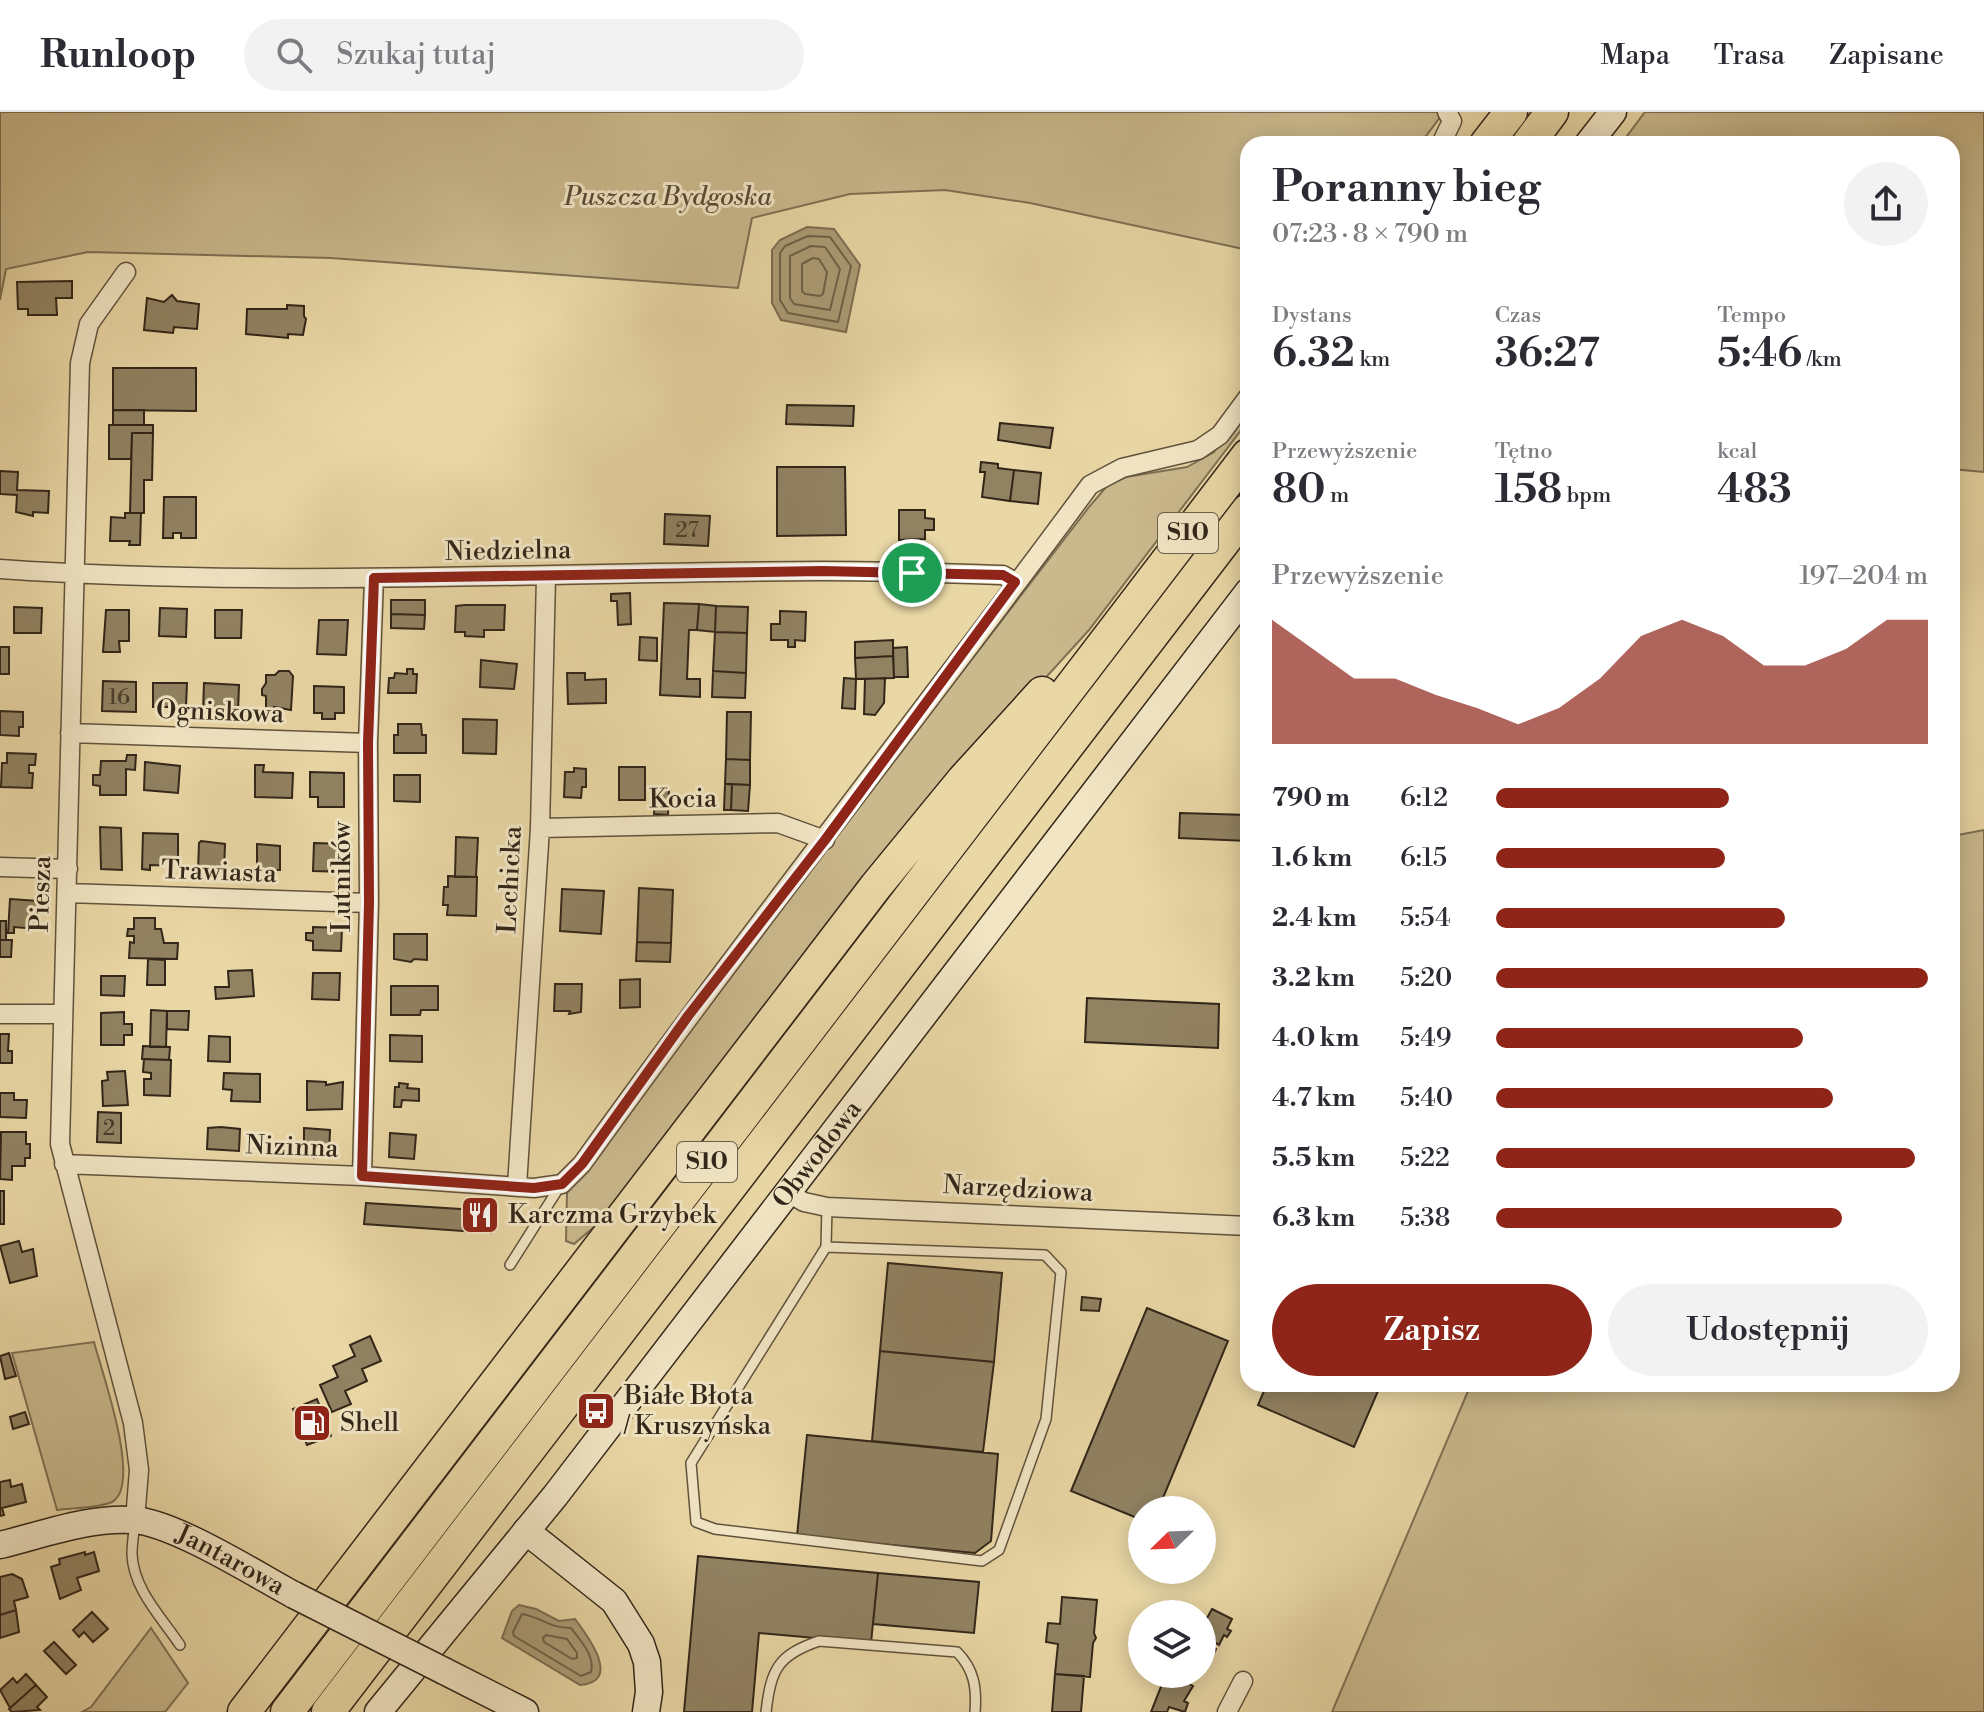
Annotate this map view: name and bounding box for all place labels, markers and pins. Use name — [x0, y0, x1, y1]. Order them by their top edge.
pin — [878, 539, 946, 607]
restaurant icon: Karczma Grzybek — [459, 1194, 501, 1236]
place label: Karczma Grzybek — [508, 1199, 717, 1231]
place label: Białe Błota / Kruszyńska — [623, 1380, 772, 1442]
bus stop icon: Białe Błota / Kruszyńska — [575, 1390, 617, 1432]
fuel station icon: Shell — [291, 1402, 333, 1444]
place label: Shell — [340, 1407, 399, 1439]

